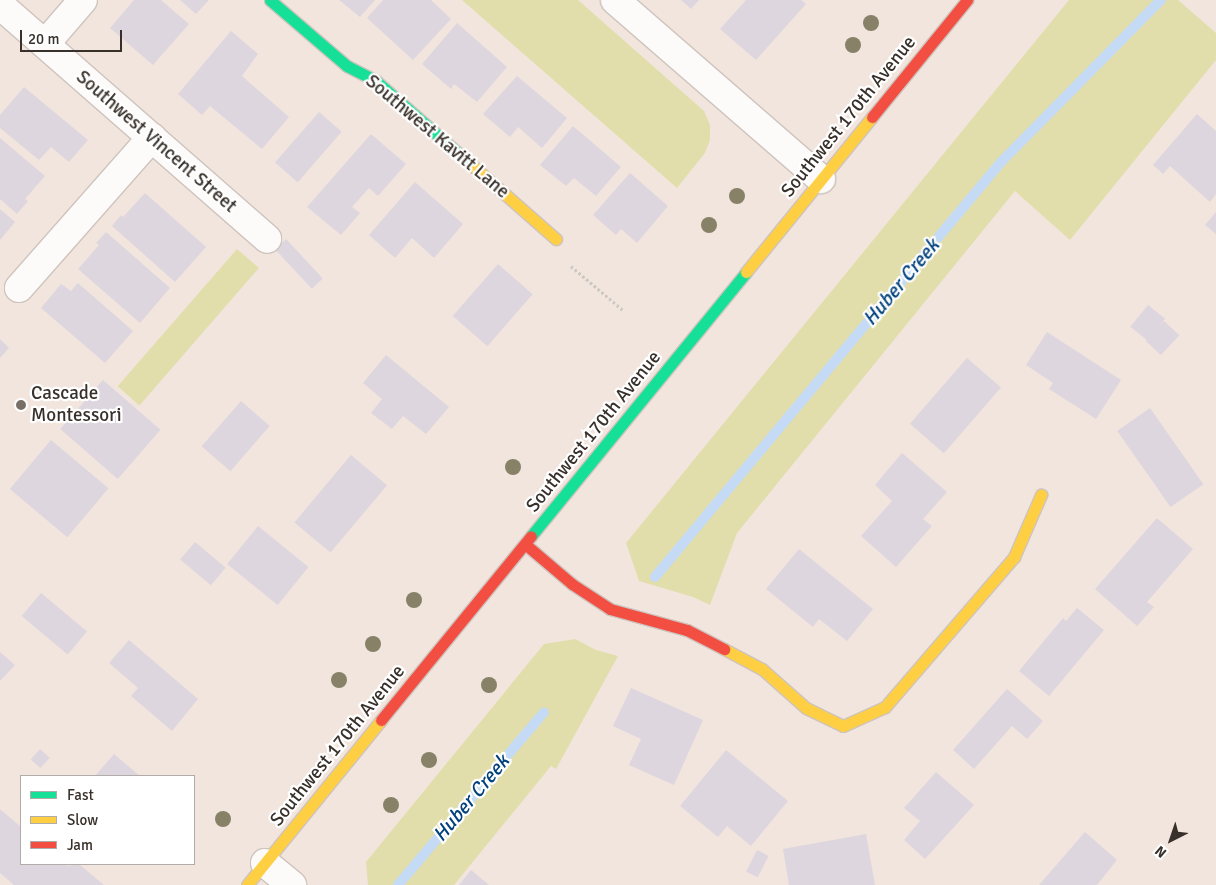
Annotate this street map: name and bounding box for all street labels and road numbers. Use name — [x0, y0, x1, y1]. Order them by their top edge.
street label: Southwest 170th Avenue — [777, 32, 921, 202]
street label: Southwest Vincent Street — [71, 66, 241, 218]
street label: Southwest Kavitt Lane — [361, 70, 513, 204]
street label: Southwest 170th Avenue — [522, 347, 666, 517]
street label: Southwest 170th Avenue — [266, 661, 410, 831]

